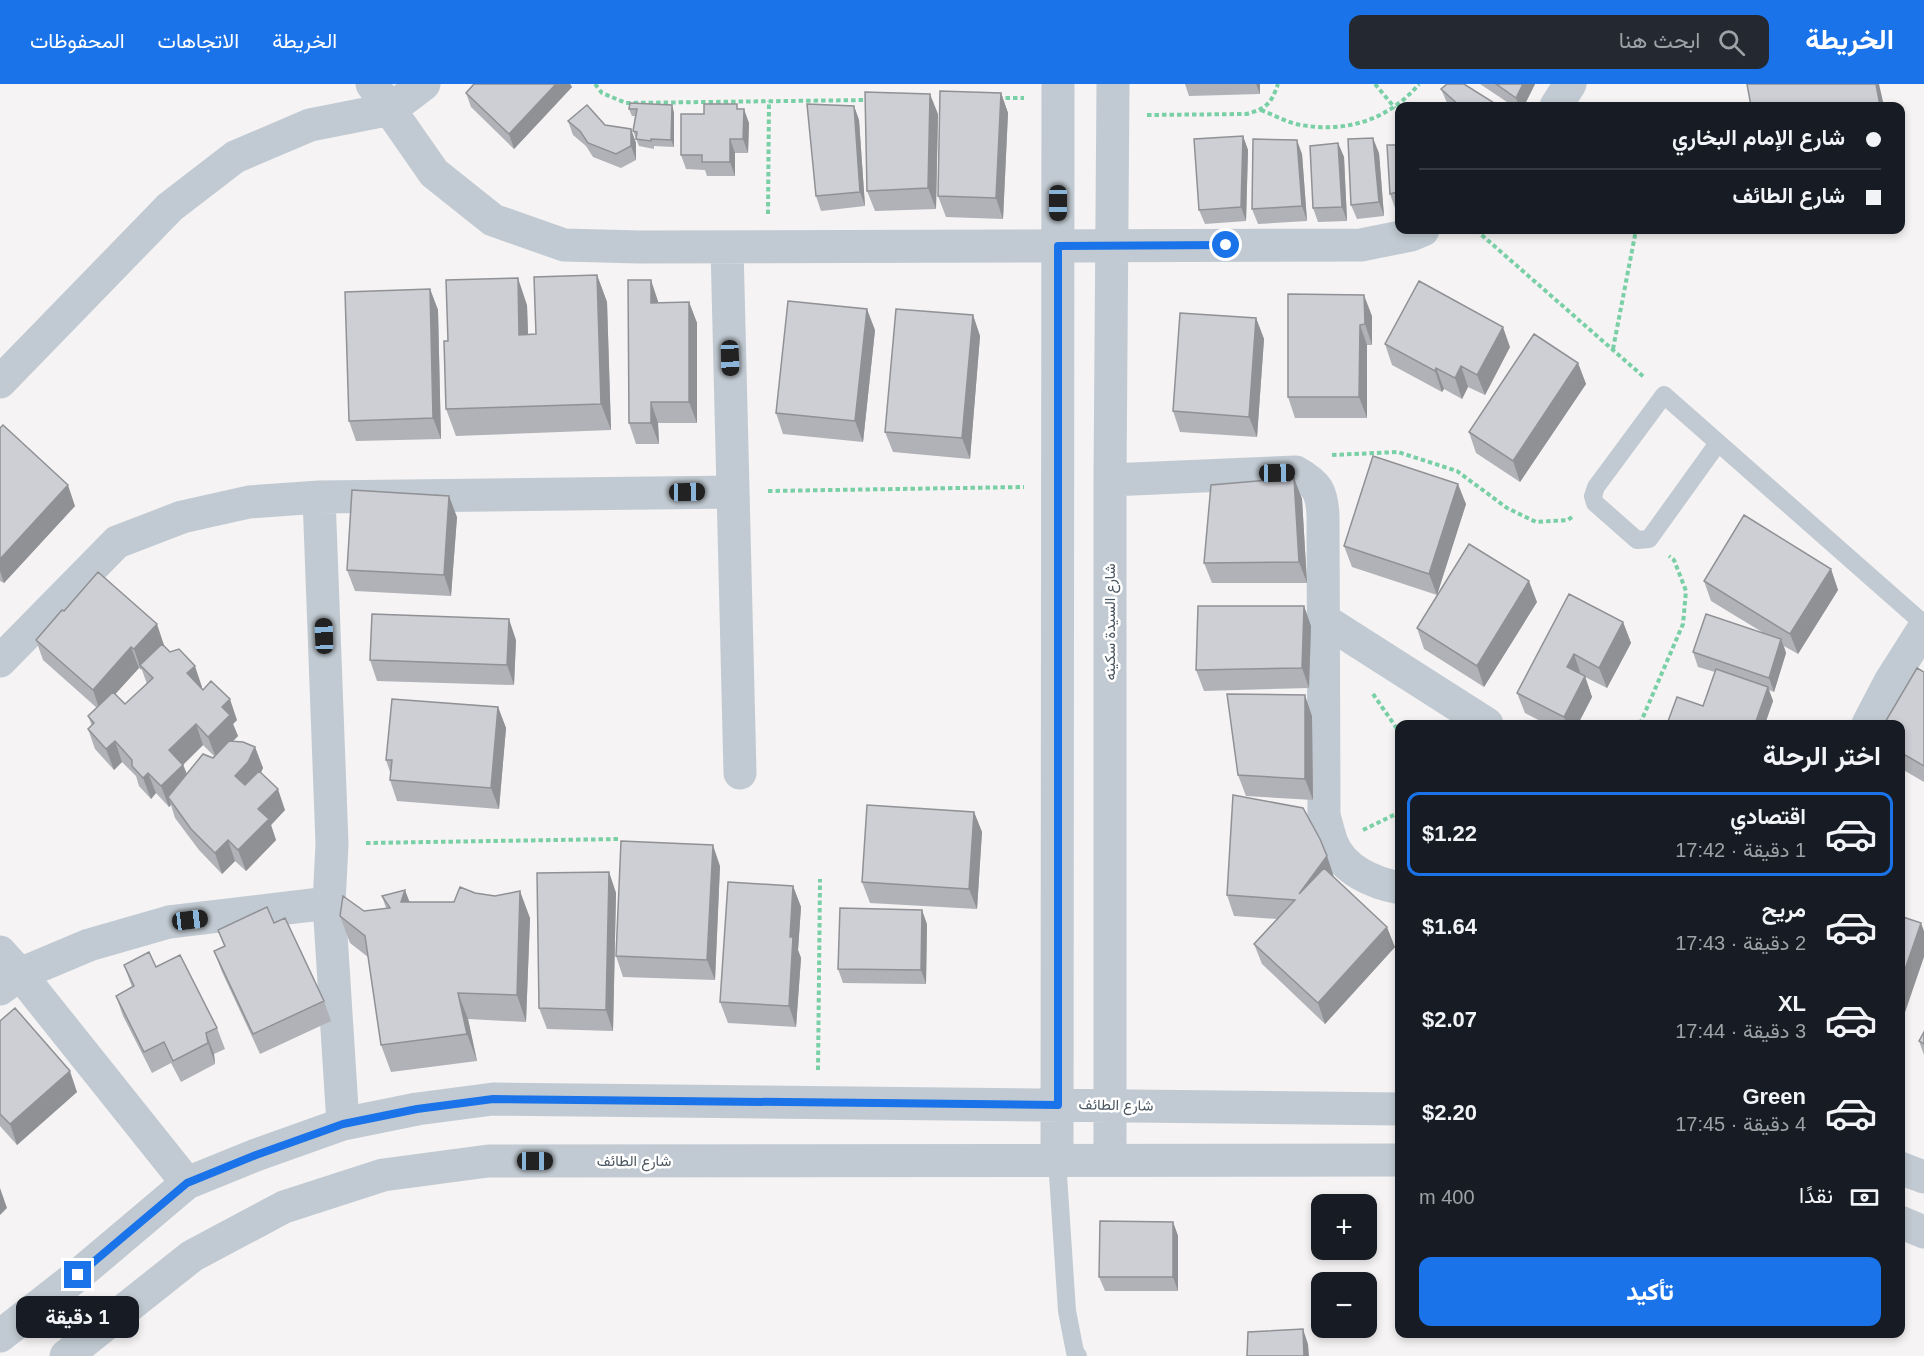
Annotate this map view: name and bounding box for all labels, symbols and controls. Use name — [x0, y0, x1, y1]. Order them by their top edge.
search box — [1349, 15, 1769, 69]
text: الخريطة — [1805, 24, 1894, 55]
icon: search — [1715, 26, 1748, 59]
text: ابحث هنا — [1619, 28, 1700, 53]
text: المحفوظات — [30, 29, 125, 52]
text: الاتجاهات — [158, 29, 239, 52]
text: الخريطة — [272, 29, 337, 52]
text: شارع الإمام البخاري — [1672, 125, 1845, 150]
text: شارع الطائف — [1732, 183, 1845, 208]
car — [1049, 185, 1067, 221]
route start — [1212, 231, 1239, 258]
car — [720, 340, 740, 376]
car — [1259, 464, 1295, 482]
car — [669, 483, 705, 501]
street label: شارع السيدة سكينه — [1101, 563, 1121, 681]
car — [314, 618, 334, 654]
text: اختر الرحلة — [1763, 741, 1881, 771]
text: اقتصادي — [1730, 804, 1806, 829]
icon: car — [1824, 807, 1878, 861]
text: $1.22 — [1422, 821, 1477, 846]
text: 1 دقيقة · 17:42 — [1675, 839, 1806, 861]
text: مريح — [1762, 897, 1806, 922]
icon: car — [1824, 900, 1878, 954]
car — [171, 909, 209, 931]
text: $1.64 — [1422, 914, 1477, 939]
text: 2 دقيقة · 17:43 — [1675, 932, 1806, 954]
text: XL — [1778, 991, 1806, 1016]
icon: car — [1824, 993, 1878, 1047]
text: $2.07 — [1422, 1007, 1477, 1032]
text: 3 دقيقة · 17:44 — [1675, 1020, 1806, 1042]
text: Green — [1742, 1084, 1806, 1109]
icon: car — [1824, 1086, 1878, 1140]
street label: شارع الطائف — [1078, 1095, 1154, 1117]
text: $2.20 — [1422, 1100, 1477, 1125]
text: 4 دقيقة · 17:45 — [1675, 1113, 1806, 1135]
car — [517, 1152, 553, 1170]
street label: شارع الطائف — [597, 1152, 672, 1172]
icon: cash — [1848, 1181, 1881, 1214]
text: نقدًا — [1799, 1183, 1833, 1208]
text: 400 m — [1419, 1186, 1475, 1208]
map controls — [1311, 1194, 1377, 1338]
button: + — [1311, 1194, 1377, 1260]
button: تأكيد — [1419, 1257, 1881, 1326]
route end — [64, 1261, 91, 1288]
button: − — [1311, 1272, 1377, 1338]
callout: 1 دقيقة — [16, 1296, 140, 1338]
text: 1 دقيقة — [45, 1306, 110, 1328]

